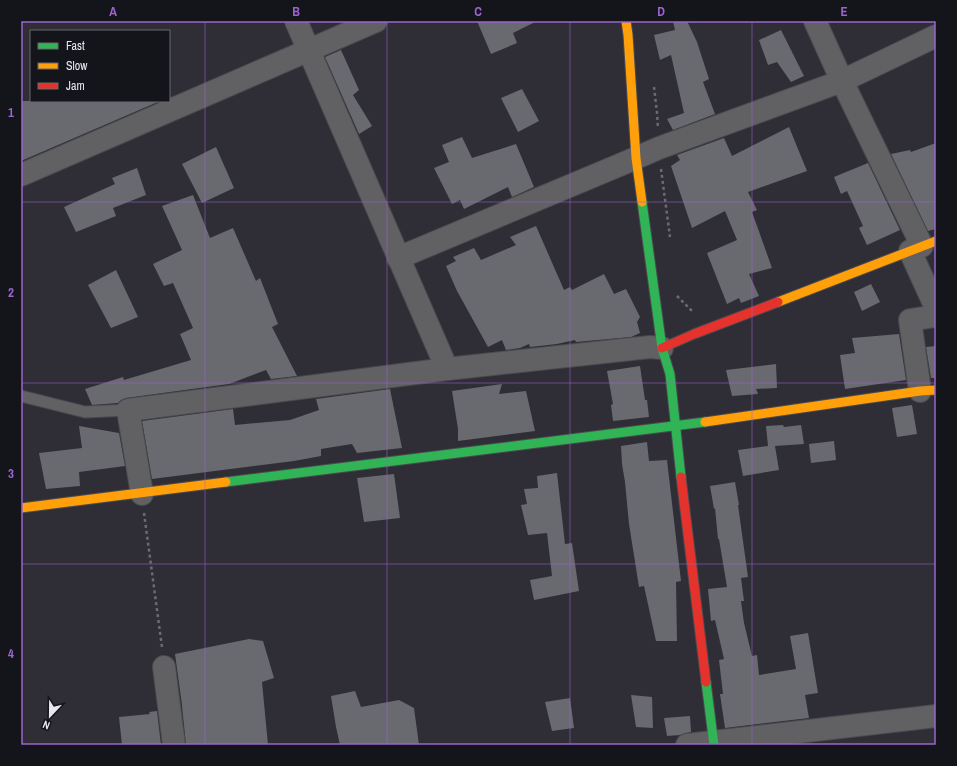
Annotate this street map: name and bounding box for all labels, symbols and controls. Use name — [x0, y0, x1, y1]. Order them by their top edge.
text: A — [109, 3, 117, 20]
text: B — [292, 3, 300, 20]
text: C — [474, 3, 482, 20]
text: D — [657, 3, 665, 20]
text: E — [840, 3, 848, 20]
legend — [30, 30, 170, 102]
text: Fast — [66, 38, 85, 54]
text: Slow — [66, 58, 88, 74]
text: Jam — [66, 78, 85, 94]
text: 1 — [8, 104, 14, 121]
text: 2 — [8, 284, 14, 301]
text: 3 — [8, 465, 14, 482]
text: 4 — [8, 645, 14, 662]
north arrow — [30, 696, 70, 736]
text: N — [41, 718, 52, 733]

